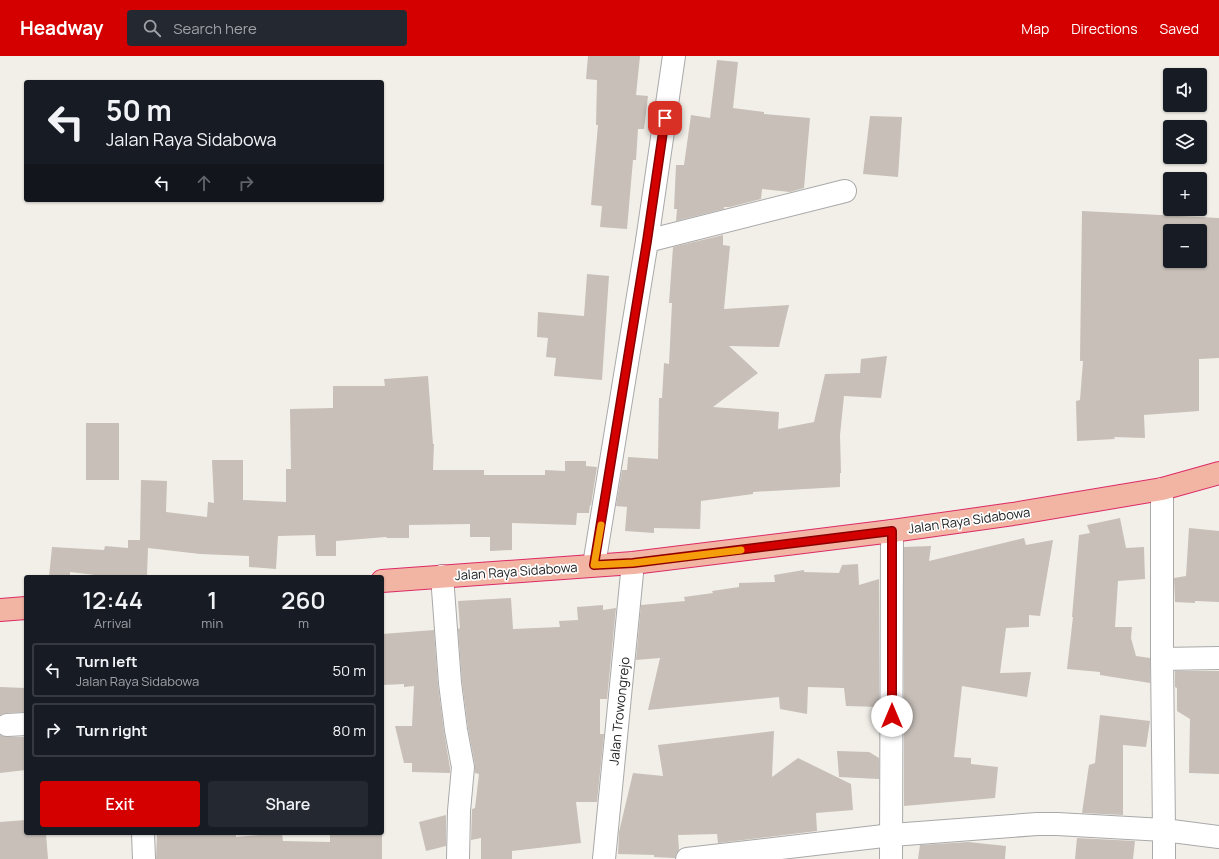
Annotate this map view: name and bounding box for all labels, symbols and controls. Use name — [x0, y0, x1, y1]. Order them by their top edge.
search box — [127, 10, 407, 46]
text: Headway — [20, 15, 103, 41]
icon: search — [141, 17, 163, 39]
text: Search here — [173, 18, 257, 39]
text: Map — [1021, 19, 1049, 38]
text: Directions — [1071, 19, 1138, 38]
text: Saved — [1160, 19, 1199, 38]
map controls — [1163, 68, 1207, 268]
button: sound — [1163, 68, 1207, 112]
text: 50 m — [106, 91, 172, 129]
icon: left — [40, 96, 92, 148]
pin — [648, 101, 682, 135]
icon: arrive — [654, 107, 676, 129]
button: layers — [1163, 120, 1207, 164]
text: Jalan Raya Sidabowa — [106, 127, 277, 151]
icon: left — [151, 172, 173, 194]
icon: ahead — [193, 172, 215, 194]
icon: right — [235, 172, 257, 194]
button: + — [1163, 172, 1207, 216]
button: − — [1163, 224, 1207, 268]
street label: Jalan Raya Sidabowa — [907, 503, 1031, 537]
street label: Jalan Raya Sidabowa — [454, 558, 578, 584]
text: 12:44 — [82, 583, 143, 616]
text: 1 — [207, 583, 217, 616]
text: 260 — [281, 583, 326, 616]
text: Arrival — [94, 614, 131, 632]
text: min — [201, 614, 223, 632]
text: m — [298, 614, 309, 632]
text: Turn left — [76, 651, 138, 672]
street label: Jalan Trowongrejo — [604, 656, 634, 766]
icon: left — [42, 659, 64, 681]
text: 50 m — [332, 660, 366, 681]
text: Jalan Raya Sidabowa — [76, 672, 199, 690]
position arrow — [871, 695, 913, 737]
icon: right — [42, 719, 64, 741]
text: Turn right — [76, 720, 147, 741]
text: 80 m — [332, 720, 366, 741]
button: Exit — [40, 781, 200, 827]
button: Share — [208, 781, 368, 827]

